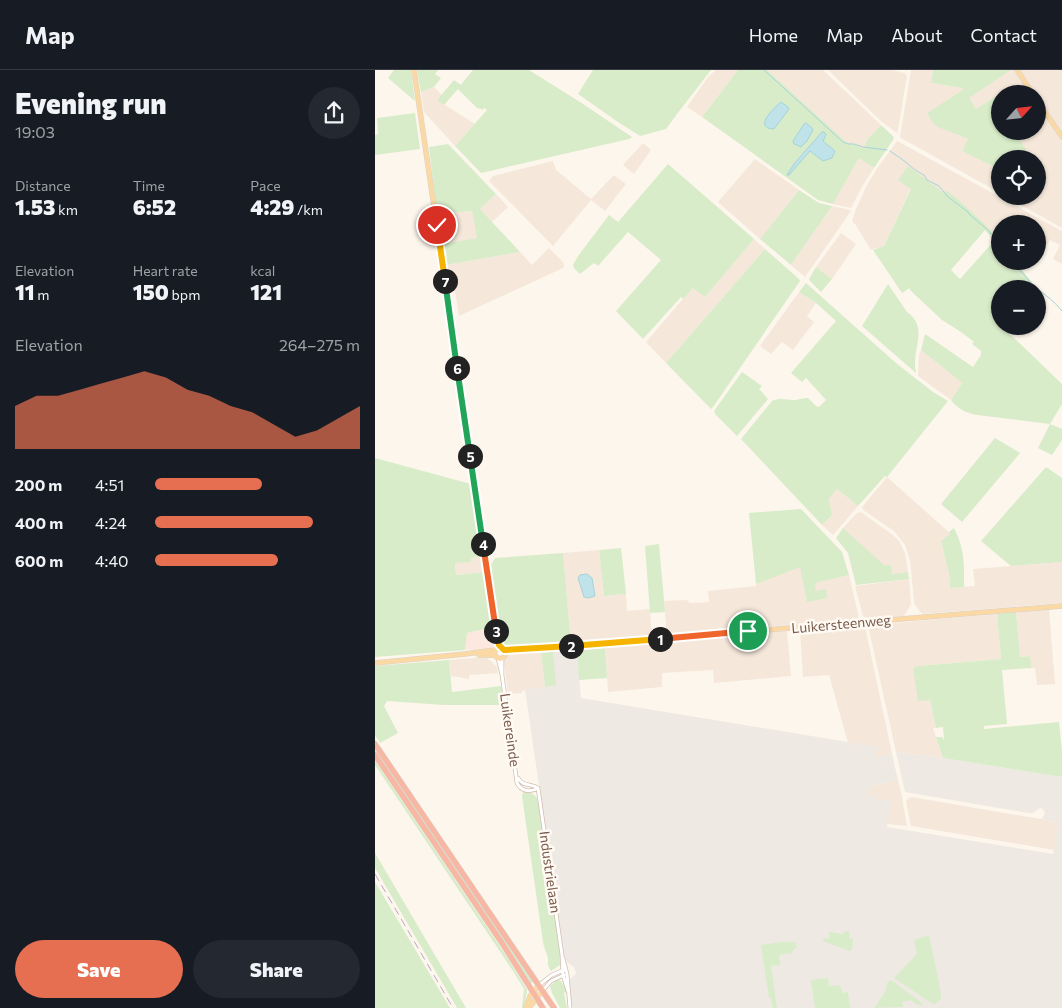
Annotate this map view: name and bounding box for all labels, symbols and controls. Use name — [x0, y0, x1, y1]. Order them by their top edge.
text: Map — [25, 20, 75, 49]
text: Home — [749, 24, 798, 46]
text: Map — [826, 24, 863, 46]
text: About — [891, 24, 943, 46]
text: Contact — [971, 24, 1037, 46]
north arrow — [991, 85, 1046, 140]
map controls — [991, 85, 1046, 335]
text: Evening run — [15, 86, 167, 120]
button: share — [308, 87, 360, 139]
text: 19:03 — [15, 122, 55, 141]
button: locate — [991, 150, 1046, 205]
text: Distance — [15, 177, 71, 194]
text: Time — [133, 177, 165, 194]
text: Pace — [250, 177, 281, 194]
text: 1.53 — [15, 194, 55, 219]
text: 6:52 — [133, 194, 176, 219]
text: 4:29 — [250, 194, 294, 219]
text: km — [55, 201, 78, 218]
text: /km — [294, 201, 323, 218]
pin — [416, 204, 458, 246]
icon: check — [423, 211, 451, 239]
button: + — [991, 215, 1046, 270]
text: Elevation — [15, 262, 74, 279]
text: Heart rate — [133, 262, 198, 279]
text: kcal — [250, 262, 275, 279]
pin: 7 — [433, 268, 457, 294]
text: 7 — [442, 273, 449, 290]
text: 11 — [15, 279, 35, 304]
text: 150 — [133, 279, 169, 304]
text: 121 — [250, 279, 282, 304]
button: − — [991, 280, 1046, 335]
text: m — [35, 286, 50, 303]
text: bpm — [169, 286, 200, 303]
text: Elevation — [15, 335, 83, 354]
text: 264–275 m — [279, 335, 360, 354]
pin: 6 — [445, 356, 469, 380]
text: 6 — [453, 360, 462, 377]
pin: 5 — [457, 444, 483, 468]
text: 5 — [466, 448, 475, 465]
text: 200 m — [15, 475, 62, 494]
text: 4:51 — [95, 475, 124, 494]
text: 400 m — [15, 513, 63, 532]
text: 4:24 — [95, 513, 127, 532]
pin: 4 — [471, 532, 495, 556]
text: 4 — [479, 536, 488, 553]
text: 600 m — [15, 551, 63, 570]
text: 4:40 — [95, 551, 128, 570]
pin — [727, 610, 769, 652]
street label: Luikersteenweg — [790, 611, 892, 636]
icon: arrive — [734, 617, 762, 645]
pin: 3 — [483, 618, 509, 644]
text: 3 — [492, 623, 501, 640]
pin: 1 — [647, 626, 673, 652]
text: 1 — [657, 631, 664, 648]
pin: 2 — [559, 634, 583, 658]
text: 2 — [568, 638, 575, 655]
street label: Luikereinde — [497, 692, 524, 768]
street label: Industrielaan — [536, 830, 565, 914]
button: Save — [15, 940, 183, 998]
button: Share — [193, 940, 360, 998]

